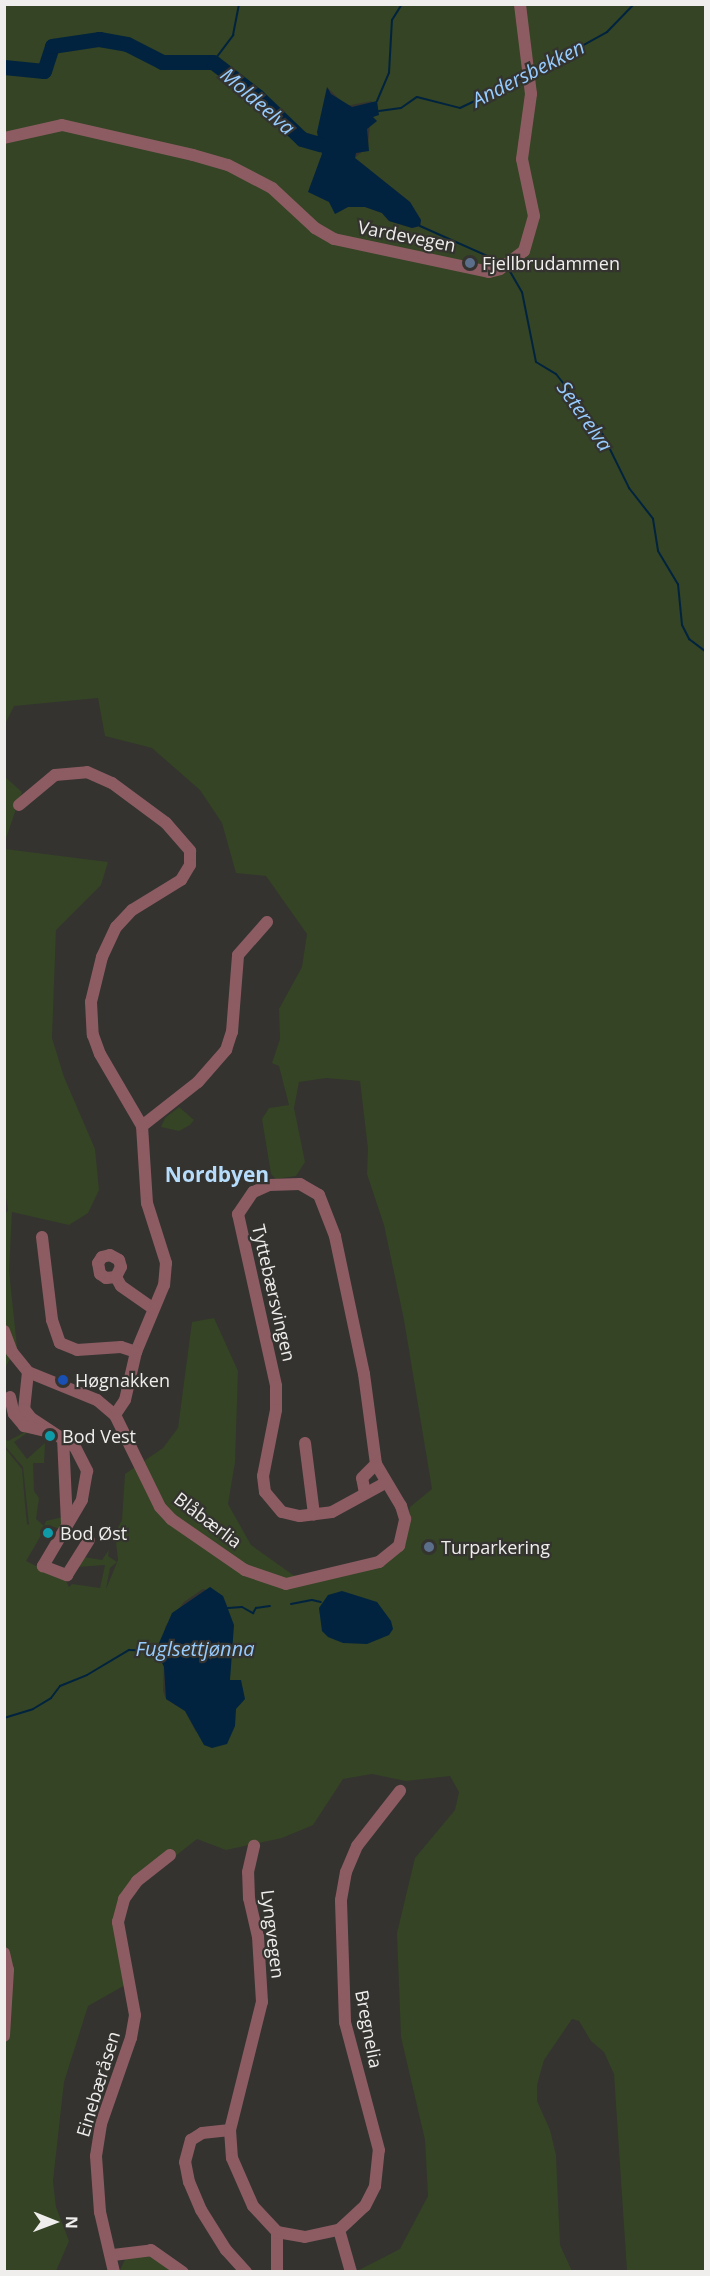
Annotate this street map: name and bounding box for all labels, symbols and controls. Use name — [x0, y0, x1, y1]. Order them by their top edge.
water label: Andersbekken — [468, 34, 588, 112]
water label: Moldeelva — [216, 62, 300, 140]
street label: Vardevegen — [356, 216, 458, 256]
place label: Fjellbrudammen — [482, 252, 620, 274]
marker: Fjellbrudammen — [463, 256, 477, 270]
water label: Seterelva — [552, 376, 618, 456]
district label: Nordbyen — [165, 1161, 269, 1187]
street label: Tyttebærsvingen — [248, 1222, 300, 1364]
place label: Høgnakken — [75, 1369, 170, 1391]
marker: Høgnakken — [56, 1373, 70, 1387]
place label: Bod Vest — [62, 1425, 136, 1447]
marker: Bod Vest — [43, 1429, 57, 1443]
street label: Blåbærlia — [170, 1488, 246, 1552]
place label: Bod Øst — [60, 1522, 127, 1544]
marker: Bod Øst — [41, 1526, 55, 1540]
place label: Turparkering — [441, 1536, 550, 1558]
marker: Turparkering — [422, 1540, 436, 1554]
water label: Fuglsettjønna — [136, 1636, 254, 1660]
street label: Lyngvegen — [257, 1888, 289, 1980]
street label: Bregnelia — [351, 1988, 387, 2070]
street label: Einebæråsen — [72, 2029, 124, 2139]
north arrow — [24, 2192, 84, 2252]
text: N — [61, 2216, 83, 2229]

